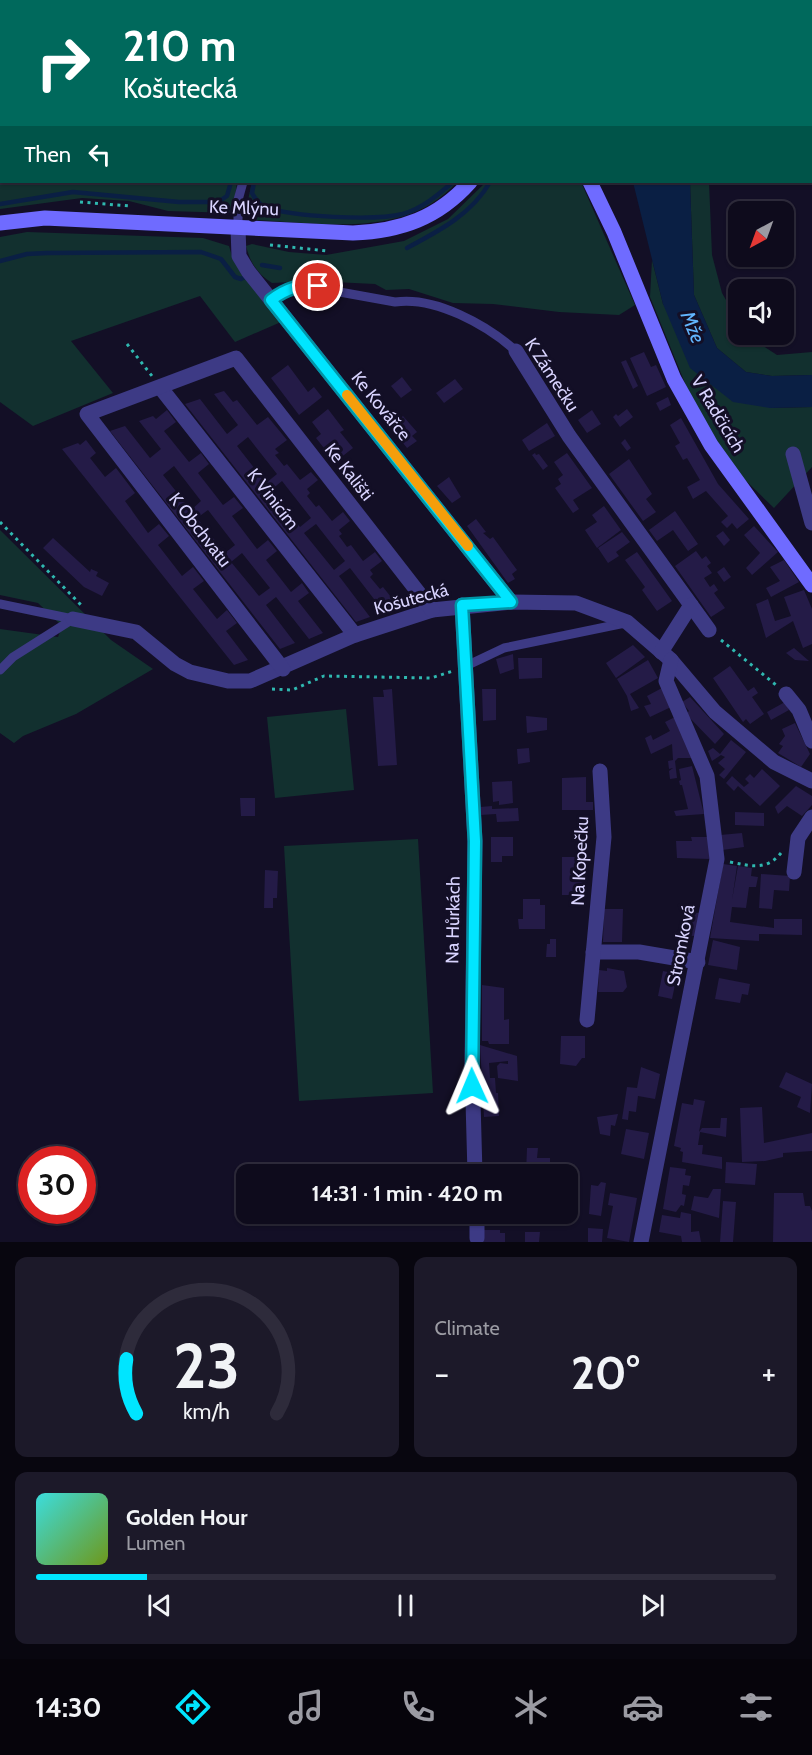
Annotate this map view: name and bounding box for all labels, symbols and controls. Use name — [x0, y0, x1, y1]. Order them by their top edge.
text: 210 m — [123, 20, 236, 72]
icon: right — [24, 24, 102, 102]
text: Košutecká — [123, 72, 238, 105]
icon: left — [83, 138, 116, 171]
text: Then — [24, 141, 71, 168]
street label: Ke Mlýnu — [209, 196, 279, 220]
north arrow — [728, 201, 794, 267]
map controls — [728, 201, 794, 345]
pin — [292, 260, 343, 311]
icon: arrive — [301, 269, 334, 302]
button: sound — [728, 279, 794, 345]
water label: Mže — [675, 306, 710, 347]
street label: K Zámečku — [520, 334, 584, 416]
street label: Ke Kovářce — [346, 367, 416, 445]
street label: V Radčicích — [686, 371, 750, 457]
street label: Ke Kališti — [320, 439, 378, 505]
street label: K Vinicím — [242, 464, 304, 534]
street label: K Obchvatu — [164, 488, 236, 572]
street label: Košutecká — [371, 578, 451, 620]
street label: Na Kopečku — [567, 816, 593, 906]
street label: Na Hůrkách — [441, 876, 465, 964]
street label: Stromková — [662, 902, 700, 987]
position arrow — [440, 1054, 504, 1118]
speed limit sign: 30 — [18, 1146, 96, 1224]
text: 14:31 · 1 min · 420 m — [311, 1180, 503, 1207]
text: Climate — [435, 1316, 500, 1340]
text: 23 — [173, 1328, 240, 1404]
text: 20° — [571, 1346, 640, 1400]
text: − — [435, 1353, 449, 1393]
text: + — [761, 1353, 776, 1393]
text: km/h — [183, 1398, 230, 1424]
text: Golden Hour — [126, 1504, 247, 1531]
text: Lumen — [126, 1531, 185, 1555]
icon: previous — [143, 1589, 176, 1622]
icon: pause — [389, 1589, 422, 1622]
icon: next — [636, 1589, 669, 1622]
icon: directions — [172, 1686, 214, 1728]
icon: music — [285, 1686, 327, 1728]
icon: phone — [397, 1686, 439, 1728]
icon: climate — [510, 1686, 552, 1728]
icon: car — [622, 1686, 664, 1728]
icon: filters — [735, 1686, 777, 1728]
text: 14:30 — [35, 1691, 102, 1724]

